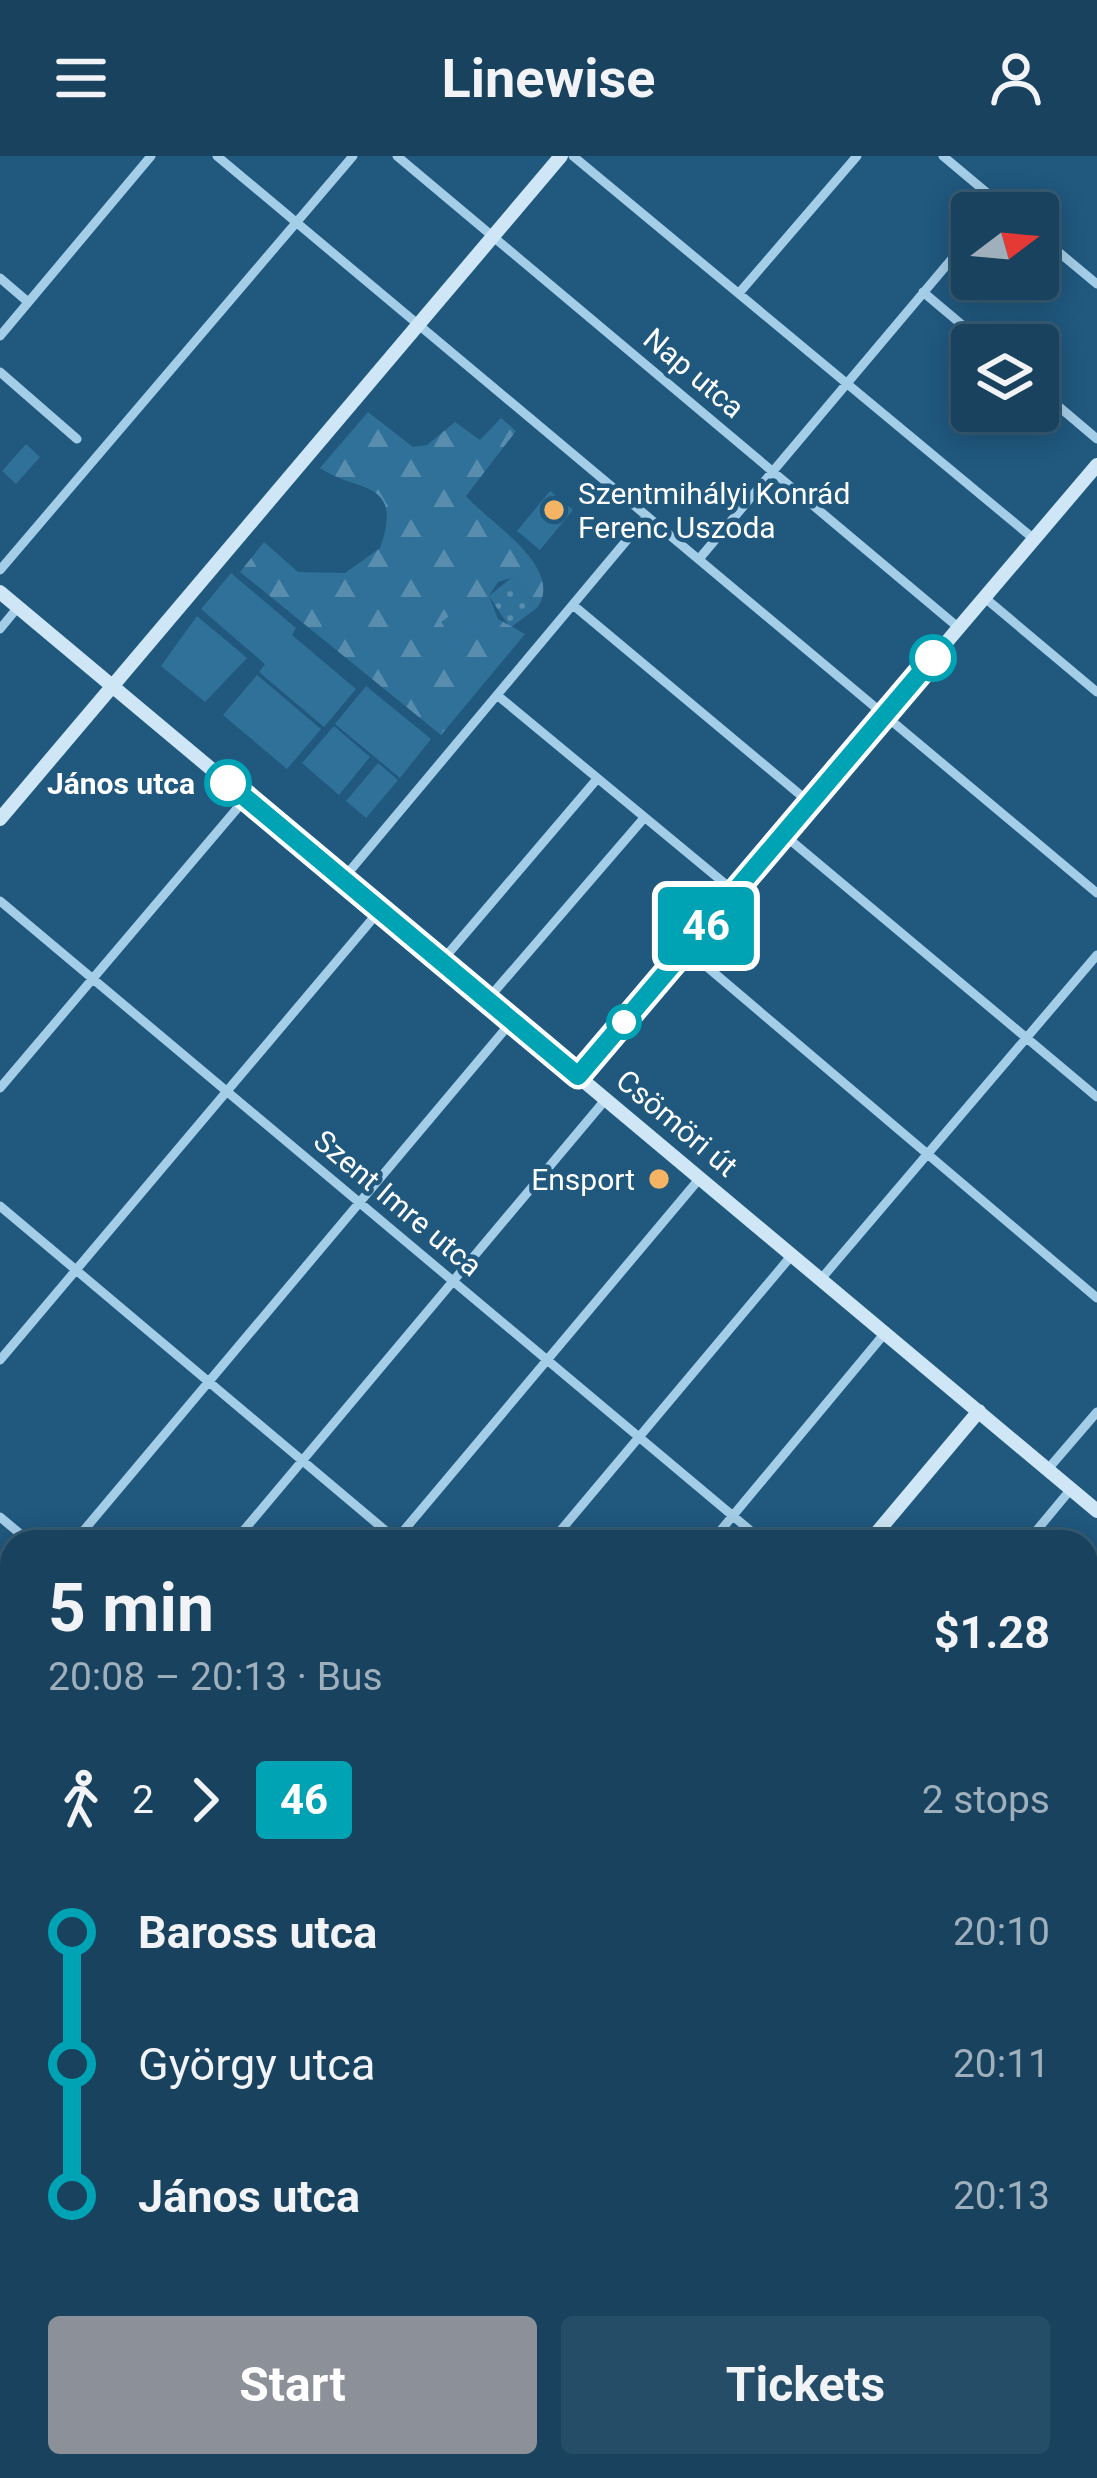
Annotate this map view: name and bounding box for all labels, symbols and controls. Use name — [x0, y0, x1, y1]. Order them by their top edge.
icon: menu — [48, 45, 114, 111]
icon: person — [983, 45, 1049, 111]
text: Linewise — [442, 47, 655, 110]
north arrow — [951, 192, 1059, 300]
map controls — [951, 192, 1059, 432]
street label: Nap utca — [637, 321, 751, 425]
button: layers — [951, 324, 1059, 432]
place label: Szentmihályi Konrád Ferenc Uszoda — [578, 476, 850, 545]
marker: Szentmihályi Konrád Ferenc Uszoda — [541, 497, 567, 523]
unlabelled marker — [911, 636, 955, 680]
marker: János utca — [206, 761, 250, 805]
place label: János utca — [47, 766, 195, 801]
line badge: 46 — [652, 887, 760, 965]
text: 46 — [682, 901, 730, 950]
unlabelled marker — [608, 1006, 640, 1038]
street label: Csömöri út — [610, 1062, 744, 1184]
street label: Szent Imre utca — [307, 1123, 489, 1283]
place label: Ensport — [531, 1162, 635, 1197]
marker: Ensport — [646, 1166, 672, 1192]
text: 5 min — [48, 1570, 214, 1647]
text: $1.28 — [934, 1606, 1050, 1659]
text: 20:08 – 20:13 · Bus — [48, 1654, 383, 1700]
icon: walk — [48, 1767, 114, 1833]
icon: forward — [172, 1767, 238, 1833]
text: 46 — [280, 1775, 328, 1824]
text: 2 — [132, 1777, 154, 1823]
text: 2 stops — [922, 1777, 1050, 1823]
text: Baross utca — [138, 1906, 377, 1959]
text: 20:10 — [953, 1909, 1050, 1955]
text: György utca — [138, 2038, 375, 2091]
text: 20:11 — [953, 2041, 1050, 2087]
text: János utca — [138, 2170, 360, 2223]
text: 20:13 — [953, 2173, 1050, 2219]
button: Start — [48, 2316, 537, 2454]
button: Tickets — [561, 2316, 1050, 2454]

